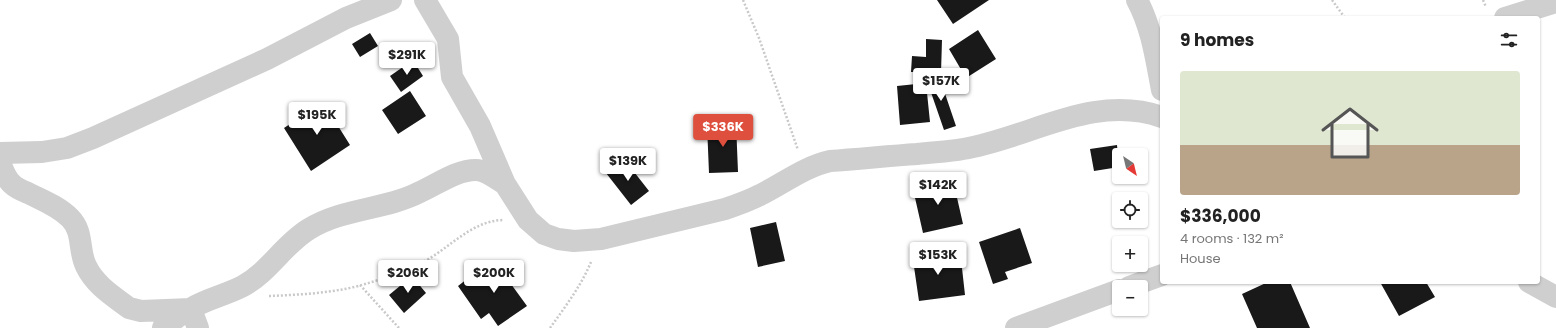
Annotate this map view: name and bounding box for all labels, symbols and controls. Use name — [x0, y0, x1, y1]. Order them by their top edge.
text: 9 homes — [1180, 28, 1254, 52]
icon: filters — [1498, 29, 1520, 51]
pin: $291K — [379, 42, 435, 76]
text: $291K — [388, 45, 426, 64]
pin: $157K — [913, 68, 969, 102]
text: $157K — [922, 71, 960, 90]
icon: home — [1314, 97, 1386, 169]
pin: $195K — [289, 102, 345, 136]
text: $195K — [298, 105, 336, 124]
pin: $336K — [695, 114, 751, 148]
text: $336K — [702, 117, 744, 136]
pin: $139K — [600, 148, 656, 182]
north arrow — [1112, 148, 1148, 184]
map controls — [1112, 148, 1148, 316]
text: $139K — [609, 151, 647, 170]
pin: $142K — [910, 172, 966, 206]
text: $142K — [919, 175, 957, 194]
button: locate — [1112, 192, 1148, 228]
text: $336,000 — [1180, 204, 1261, 228]
text: 4 rooms · 132 m² — [1180, 229, 1283, 248]
button: + — [1112, 236, 1148, 272]
pin: $153K — [910, 242, 966, 276]
text: $153K — [919, 245, 957, 264]
text: House — [1180, 249, 1220, 268]
pin: $206K — [380, 260, 436, 294]
pin: $200K — [466, 260, 522, 294]
text: $206K — [387, 263, 429, 282]
text: $200K — [473, 263, 515, 282]
button: − — [1112, 280, 1148, 316]

